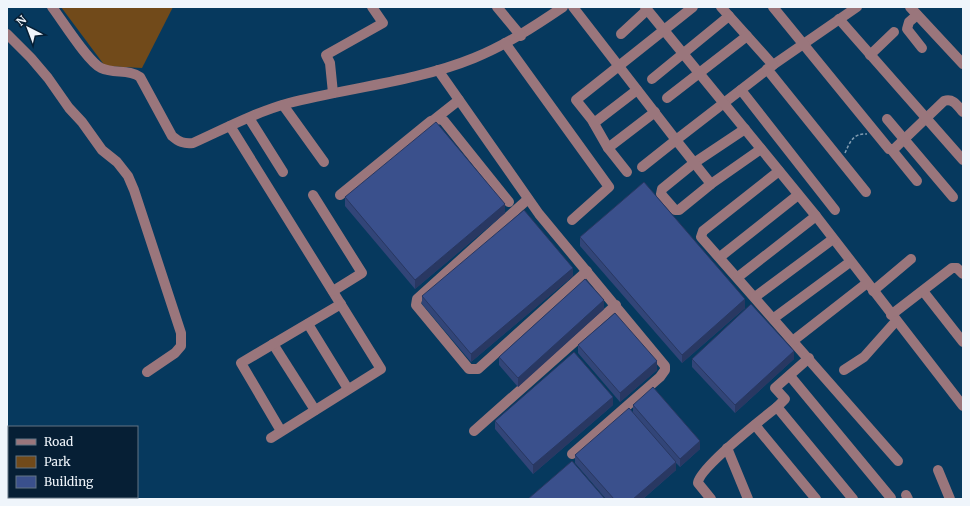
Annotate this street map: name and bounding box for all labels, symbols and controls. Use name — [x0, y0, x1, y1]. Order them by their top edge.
north arrow — [8, 8, 48, 48]
text: N — [13, 12, 29, 29]
legend — [8, 426, 138, 498]
text: Road — [44, 434, 73, 449]
text: Park — [44, 454, 71, 469]
text: Building — [44, 474, 94, 489]

